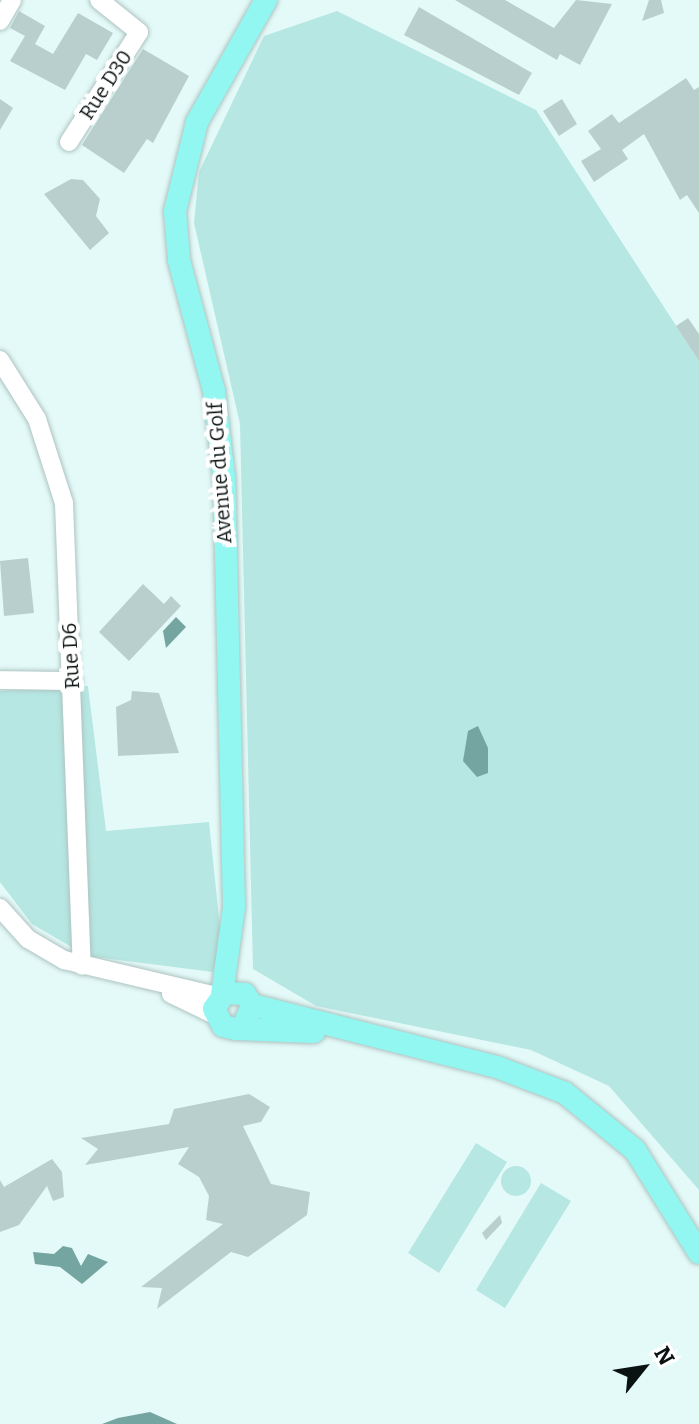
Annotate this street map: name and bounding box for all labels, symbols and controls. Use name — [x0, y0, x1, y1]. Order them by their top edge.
street label: Rue D30 — [75, 46, 137, 124]
street label: Avenue du Golf — [203, 402, 237, 544]
street label: Rue D6 — [57, 622, 85, 690]
north arrow — [603, 1328, 683, 1408]
text: N — [648, 1342, 680, 1370]

